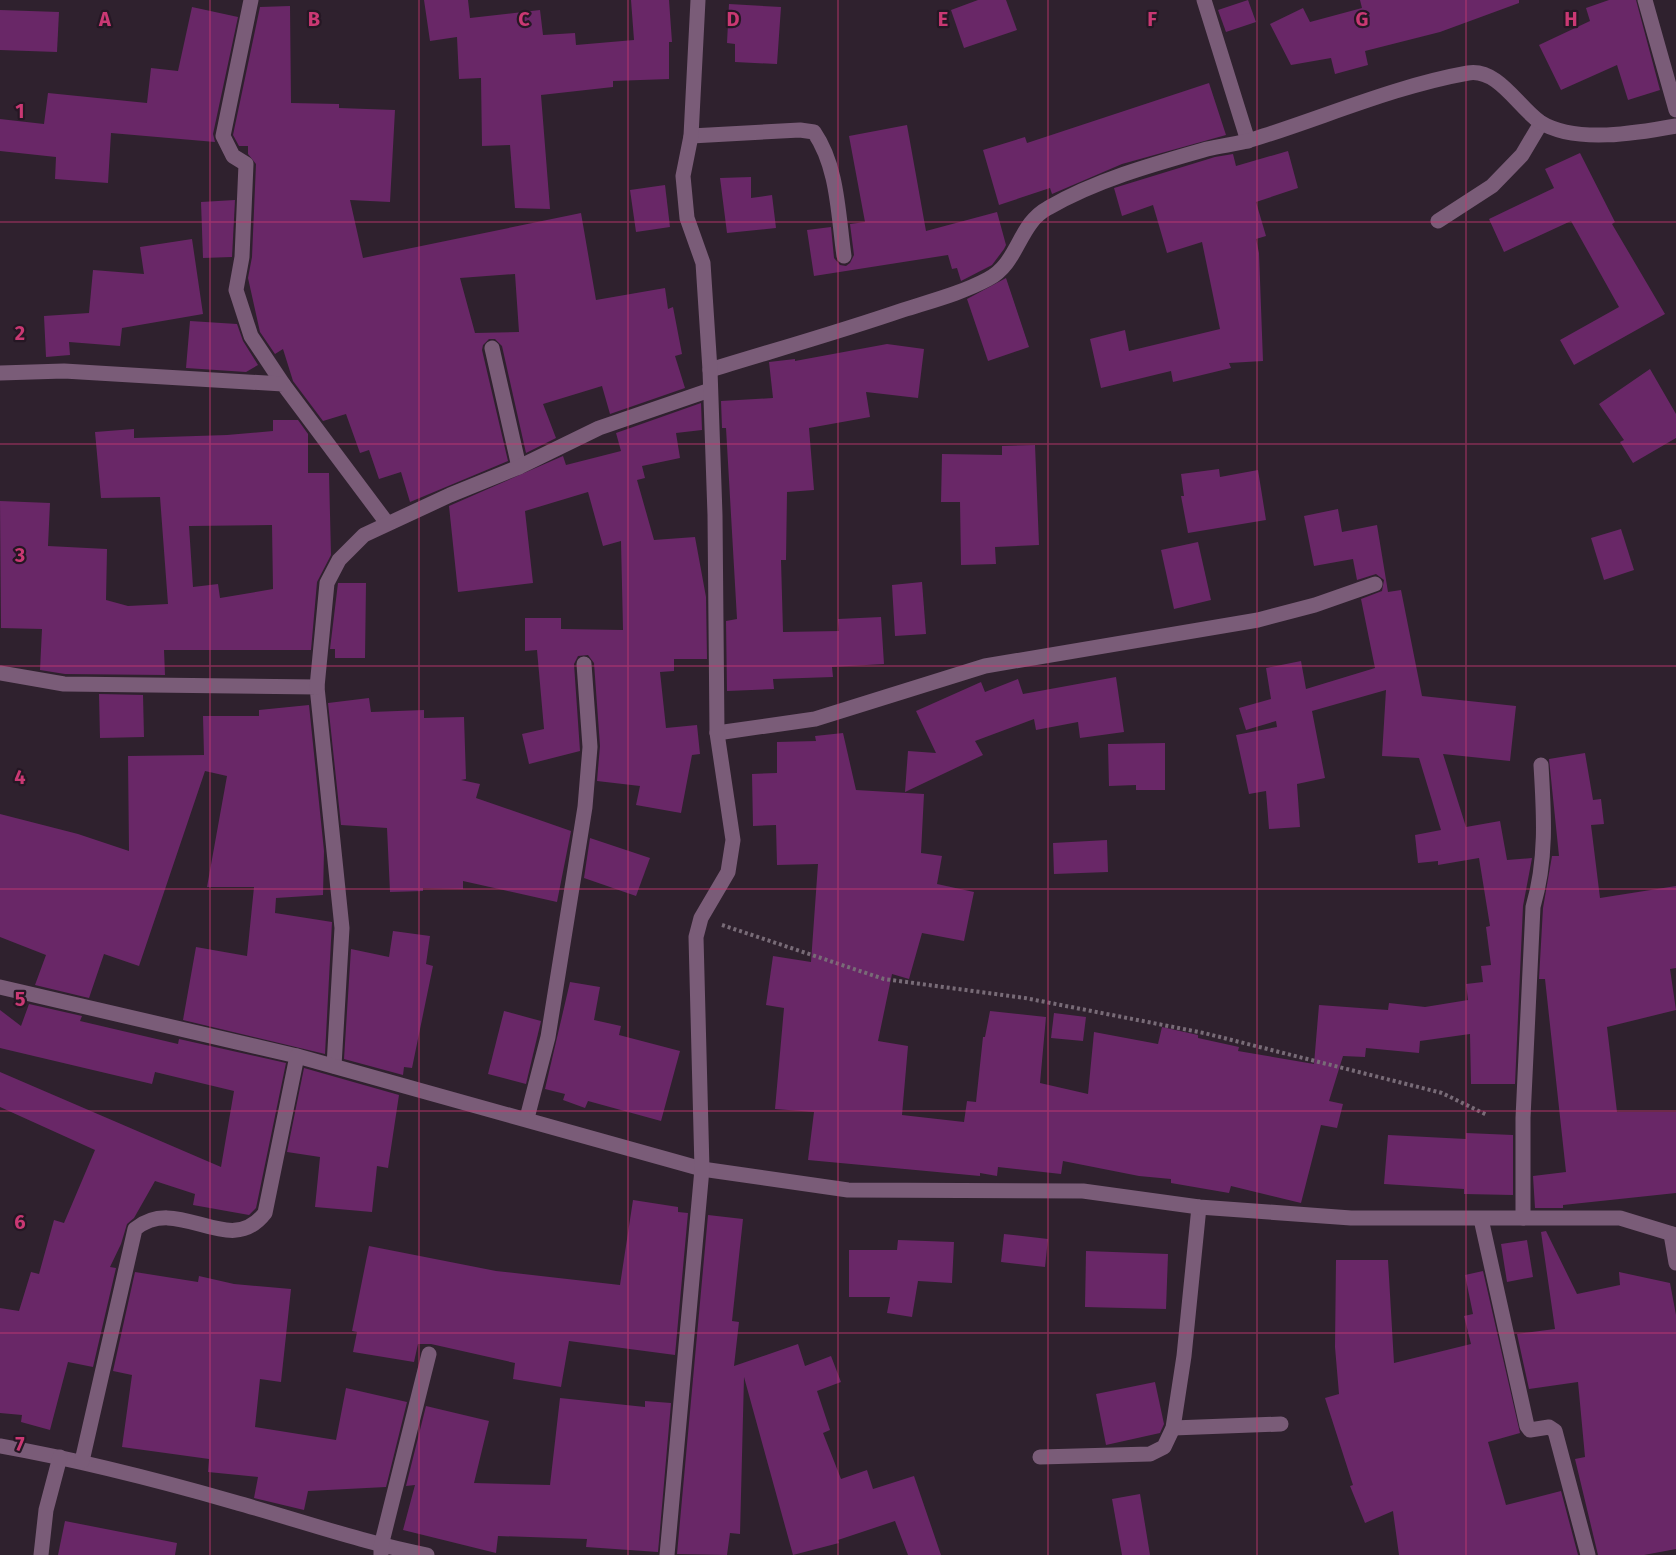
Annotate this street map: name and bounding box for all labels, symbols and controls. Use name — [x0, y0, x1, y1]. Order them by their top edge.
text: A — [98, 7, 112, 31]
text: B — [308, 7, 320, 31]
text: C — [518, 7, 530, 31]
text: D — [726, 7, 740, 31]
text: E — [938, 7, 948, 31]
text: F — [1147, 7, 1157, 31]
text: G — [1356, 7, 1368, 31]
text: H — [1564, 7, 1578, 31]
text: 1 — [15, 99, 25, 123]
text: 2 — [15, 321, 25, 345]
text: 3 — [14, 543, 25, 567]
text: 4 — [14, 765, 26, 789]
text: 5 — [15, 987, 26, 1011]
text: 6 — [14, 1210, 26, 1234]
text: 7 — [15, 1432, 25, 1456]

